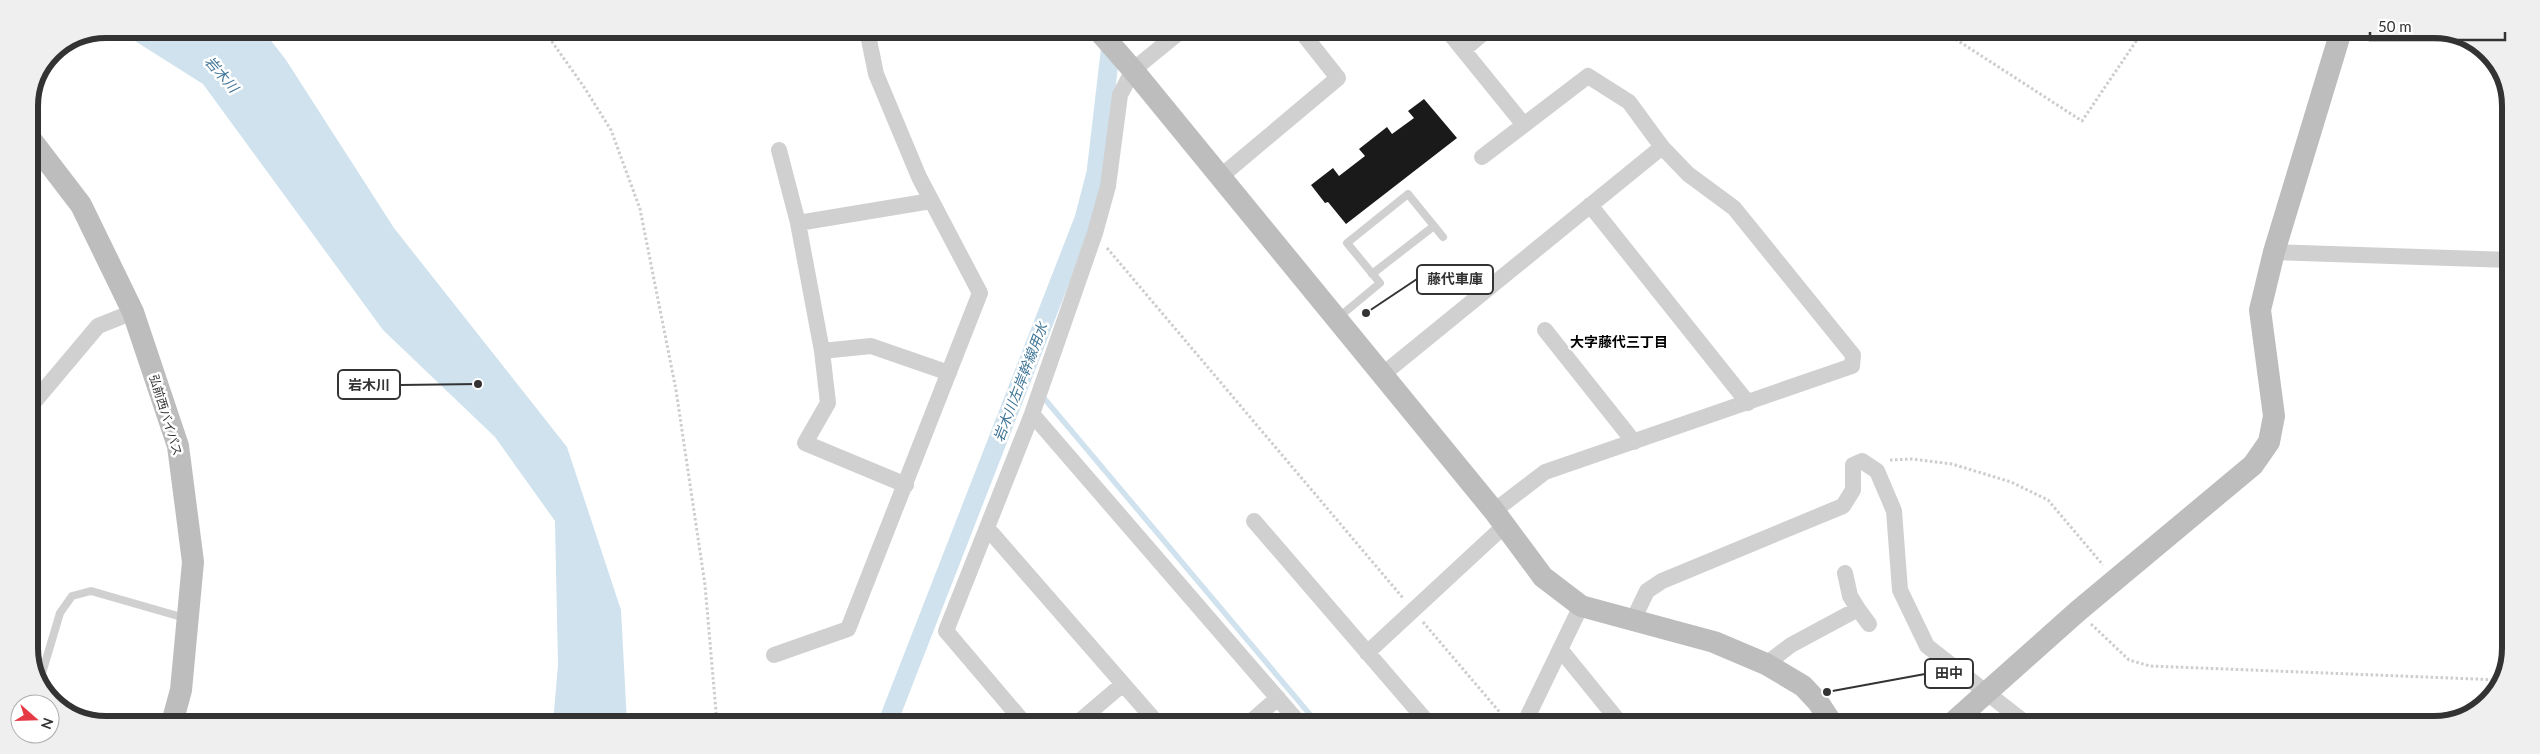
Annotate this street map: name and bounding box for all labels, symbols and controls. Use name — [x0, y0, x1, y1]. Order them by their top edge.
scale bar — [2370, 10, 2505, 42]
text: 50 m — [2378, 17, 2412, 35]
water label: 岩木川 — [202, 53, 244, 97]
callout: 藤代車庫 — [1417, 265, 1493, 294]
text: 藤代車庫 — [1427, 270, 1483, 287]
water label: 岩木川左岸幹線用水 — [989, 318, 1051, 444]
district label: 大字藤代三丁目 — [1570, 333, 1668, 350]
callout: 岩木川 — [338, 370, 400, 399]
street label: 弘前西バイパス — [147, 373, 185, 457]
text: 岩木川 — [348, 376, 390, 393]
callout: 田中 — [1925, 659, 1973, 688]
text: 田中 — [1935, 664, 1963, 681]
north arrow — [10, 694, 60, 744]
text: N — [38, 716, 58, 732]

